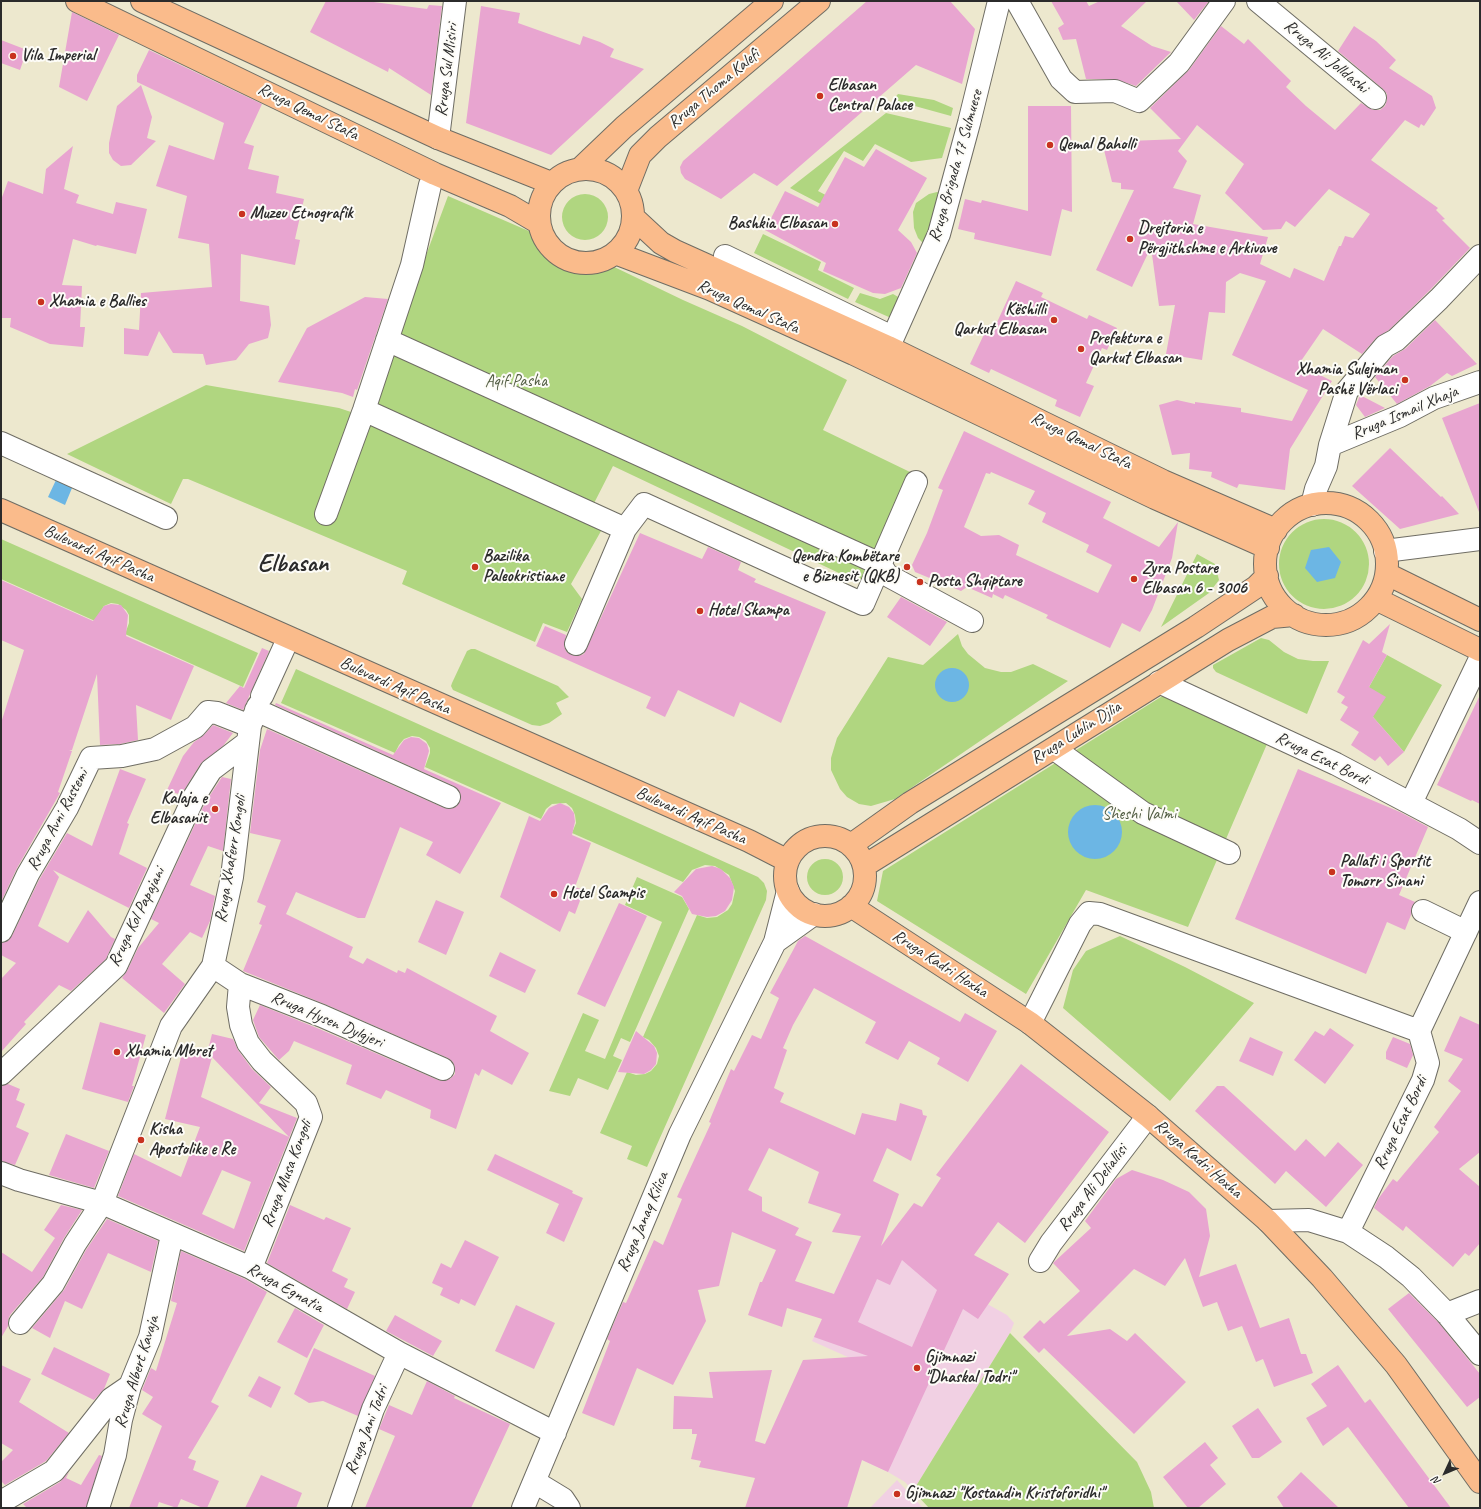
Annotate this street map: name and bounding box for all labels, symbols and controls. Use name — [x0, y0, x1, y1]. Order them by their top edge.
street label: Rruga Ali Jolldashi — [1280, 16, 1372, 98]
street label: Rruga Sul Misiri — [431, 22, 463, 118]
street label: Rruga Thoma Kalefi — [664, 45, 764, 133]
place label: Vila Imperial — [21, 46, 95, 66]
marker: Vila Imperial — [8, 51, 18, 61]
place label: Elbasan Central Palace — [828, 76, 912, 116]
street label: Rruga Qemal Stafa — [254, 79, 362, 145]
street label: Rruga Brigada 17 Sulmuese — [925, 88, 987, 244]
marker: Elbasan Central Palace — [815, 91, 825, 101]
place label: Qemal Baholli — [1058, 135, 1136, 155]
marker: Qemal Baholli — [1045, 140, 1055, 150]
place label: Muzeu Etnografik — [250, 204, 353, 224]
marker: Muzeu Etnografik — [237, 209, 247, 219]
place label: Bashkia Elbasan — [728, 214, 827, 234]
marker: Bashkia Elbasan — [830, 219, 840, 229]
place label: Drejtoria e Përgjithshme e Arkivave — [1138, 219, 1276, 259]
marker: Drejtoria e Përgjithshme e Arkivave — [1125, 234, 1135, 244]
street label: Rruga Qemal Stafa — [694, 275, 802, 339]
place label: Xhamia e Ballies — [49, 292, 146, 312]
marker: Xhamia e Ballies — [36, 297, 46, 307]
place label: Këshilli Qarkut Elbasan — [954, 300, 1046, 340]
marker: Këshilli Qarkut Elbasan — [1049, 315, 1059, 325]
place label: Prefektura e Qarkut Elbasan — [1089, 329, 1181, 369]
marker: Prefektura e Qarkut Elbasan — [1076, 344, 1086, 354]
place label: Xhamia Sulejman Pashë Vërlaci — [1296, 360, 1397, 400]
park label: Aqif Pasha — [485, 372, 547, 392]
marker: Xhamia Sulejman Pashë Vërlaci — [1400, 375, 1410, 385]
street label: Rruga Ismail Xhaja — [1349, 381, 1461, 445]
street label: Rruga Qemal Stafa — [1027, 408, 1135, 474]
street label: Bulevardi Aqif Pasha — [41, 521, 157, 587]
place label: Bazilika Paleokristiane — [483, 547, 564, 587]
place label: Qendra Kombëtare e Biznesit (QKB) — [791, 547, 899, 587]
district label: Elbasan — [258, 549, 328, 579]
place label: Zyra Postare Elbasan 6 - 3006 — [1142, 559, 1247, 599]
marker: Bazilika Paleokristiane — [470, 562, 480, 572]
marker: Qendra Kombëtare e Biznesit (QKB) — [902, 562, 912, 572]
place label: Posta Shqiptare — [928, 572, 1022, 592]
marker: Zyra Postare Elbasan 6 - 3006 — [1129, 574, 1139, 584]
marker: Posta Shqiptare — [915, 577, 925, 587]
place label: Hotel Skampa — [708, 601, 789, 621]
marker: Hotel Skampa — [695, 606, 705, 616]
street label: Bulevardi Aqif Pasha — [337, 653, 453, 719]
street label: Rruga Lublin Djlia — [1027, 697, 1125, 769]
street label: Rruga Esat Bordi — [1272, 728, 1372, 790]
street label: Rruga Avni Rustemi — [23, 766, 93, 874]
street label: Bulevardi Aqif Pasha — [633, 783, 749, 849]
place label: Kalaja e Elbasanit — [150, 789, 207, 829]
street label: Rruga Xhaferr Kongoli — [211, 794, 251, 924]
marker: Kalaja e Elbasanit — [210, 804, 220, 814]
park label: Sheshi Valmi — [1102, 805, 1176, 825]
place label: Pallati i Sportit Tomorr Sinani — [1340, 852, 1430, 892]
street label: Rruga Kol Papajani — [104, 864, 170, 970]
marker: Pallati i Sportit Tomorr Sinani — [1327, 867, 1337, 877]
place label: Hotel Scampis — [562, 884, 644, 904]
marker: Hotel Scampis — [549, 889, 559, 899]
street label: Rruga Kadri Hoxha — [888, 926, 992, 1002]
street label: Rruga Hysen Dylgjeri — [268, 987, 386, 1053]
place label: Xhamia Mbret — [125, 1042, 212, 1062]
marker: Xhamia Mbret — [112, 1047, 122, 1057]
street label: Rruga Esat Bordi — [1370, 1073, 1432, 1173]
street label: Rruga Kadri Hoxha — [1150, 1115, 1246, 1203]
street label: Rruga Musa Kongoli — [257, 1118, 317, 1230]
place label: Kisha Apostolike e Re — [149, 1120, 235, 1160]
marker: Kisha Apostolike e Re — [136, 1135, 146, 1145]
street label: Rruga Ali Deliallisi — [1054, 1140, 1132, 1236]
street label: Rruga Janaq Kilica — [613, 1169, 673, 1275]
street label: Rruga Egnatia — [243, 1259, 327, 1317]
street label: Rruga Albert Kavaja — [110, 1313, 164, 1431]
place label: Gjimnazi "Dhaskal Todri" — [925, 1348, 1014, 1388]
marker: Gjimnazi "Dhaskal Todri" — [912, 1363, 922, 1373]
street label: Rruga Jani Todri — [341, 1382, 393, 1478]
north arrow — [1425, 1453, 1465, 1493]
text: N — [1429, 1474, 1444, 1489]
place label: Gjimnazi "Kostandin Kristoforidhi" — [905, 1484, 1104, 1504]
marker: Gjimnazi "Kostandin Kristoforidhi" — [892, 1489, 902, 1499]

